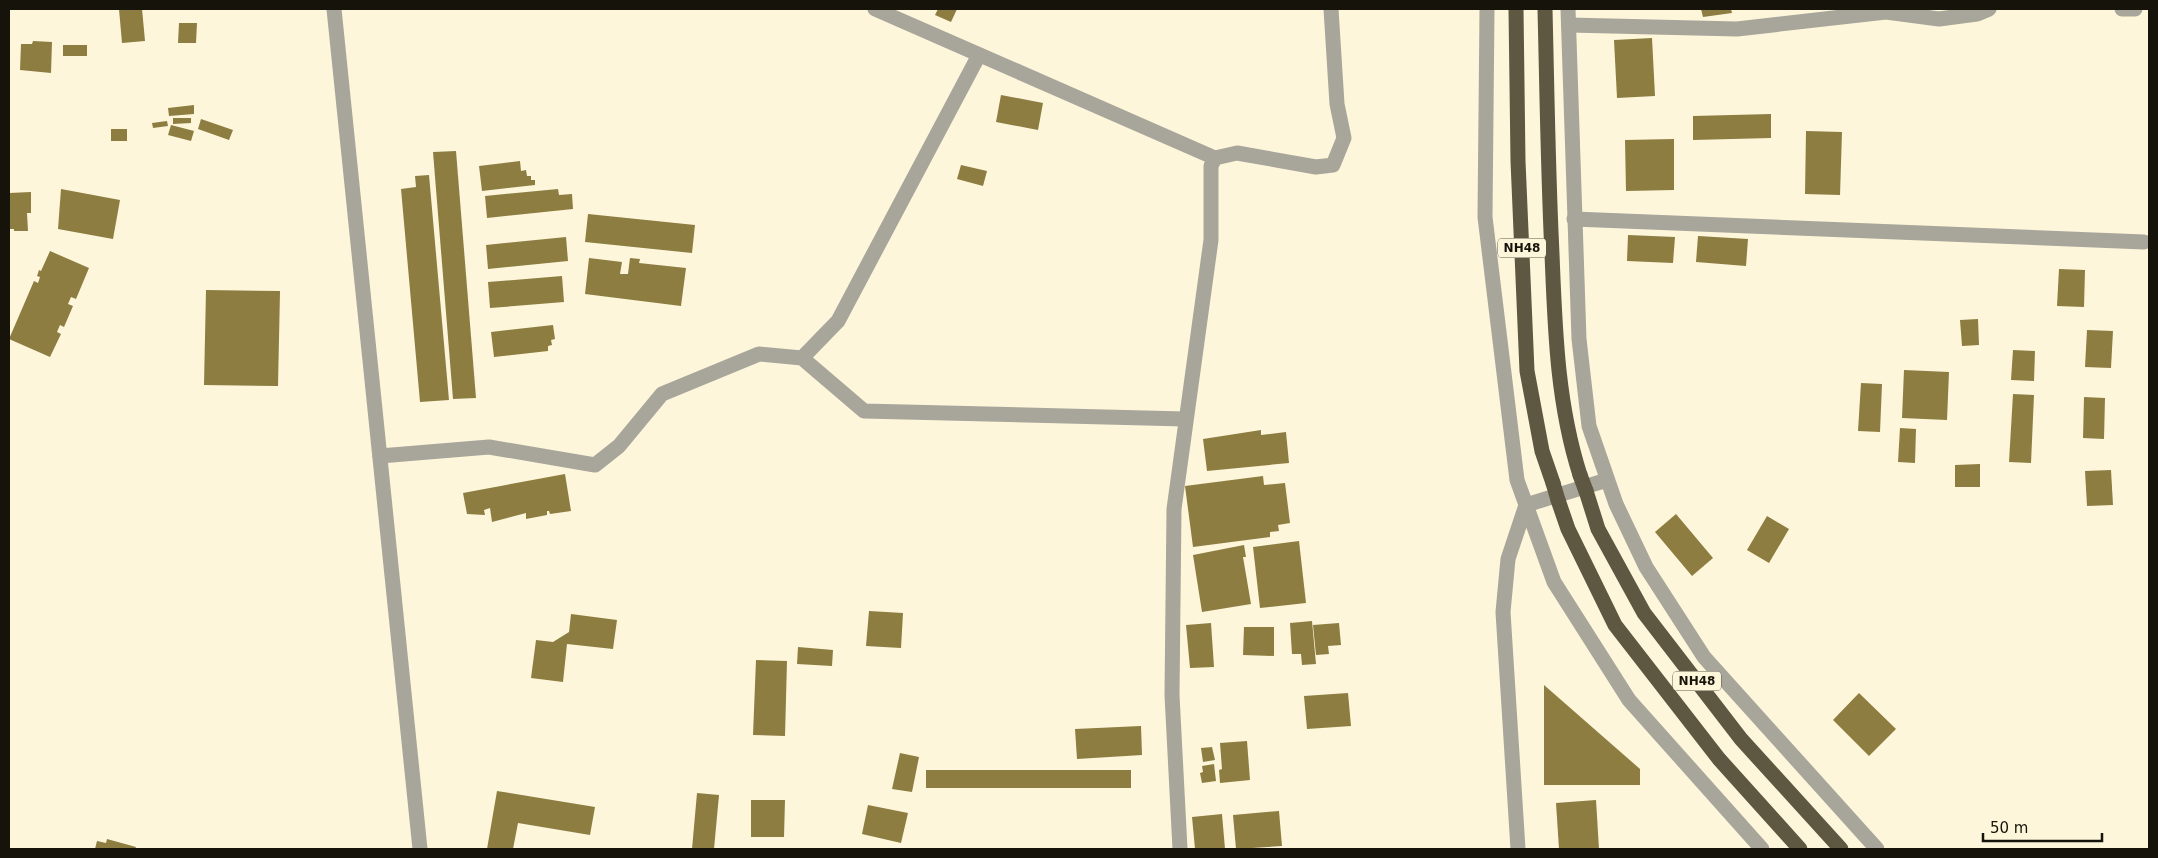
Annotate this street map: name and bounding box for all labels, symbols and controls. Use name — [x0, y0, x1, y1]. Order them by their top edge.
road number: NH48 — [1498, 238, 1546, 258]
road number: NH48 — [1673, 671, 1721, 690]
scale bar — [1983, 810, 2102, 842]
text: 50 m — [1990, 819, 2028, 837]

